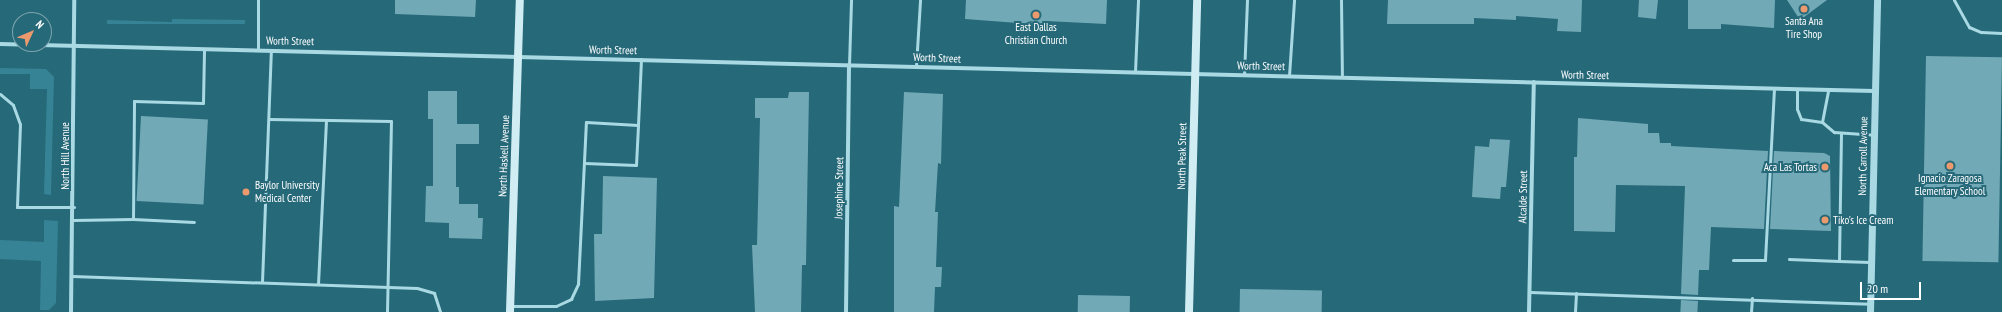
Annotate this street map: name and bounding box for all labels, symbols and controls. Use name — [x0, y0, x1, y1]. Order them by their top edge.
marker: Santa Ana Tire Shop — [1799, 4, 1809, 14]
marker: East Dallas Christian Church — [1031, 10, 1041, 20]
north arrow — [12, 12, 52, 52]
place label: Santa Ana Tire Shop — [1785, 15, 1823, 41]
text: N — [33, 17, 47, 31]
place label: East Dallas Christian Church — [1005, 21, 1067, 47]
street label: Worth Street — [266, 34, 314, 48]
street label: Worth Street — [589, 43, 637, 57]
street label: Worth Street — [913, 51, 961, 65]
street label: Worth Street — [1237, 59, 1285, 73]
street label: Worth Street — [1561, 68, 1609, 82]
street label: North Haskell Avenue — [496, 115, 512, 197]
street label: North Carroll Avenue — [1856, 116, 1870, 196]
street label: North Hill Avenue — [58, 122, 72, 190]
street label: North Peak Street — [1175, 122, 1189, 190]
street label: Josephine Street — [832, 157, 846, 219]
place label: Aca Las Tortas — [1763, 160, 1817, 174]
marker: Ignacio Zaragosa Elementary School — [1945, 161, 1955, 171]
marker: Aca Las Tortas — [1820, 162, 1830, 172]
street label: Alcalde Street — [1516, 170, 1530, 224]
place label: Ignacio Zaragosa Elementary School — [1915, 172, 1985, 198]
place label: Baylor University Medical Center — [255, 179, 319, 205]
marker: Baylor University Medical Center — [240, 186, 252, 198]
place label: Tiko's Ice Cream — [1833, 213, 1893, 227]
marker: Tiko's Ice Cream — [1820, 215, 1830, 225]
scale bar — [1862, 274, 1923, 300]
text: 20 m — [1867, 281, 1888, 296]

